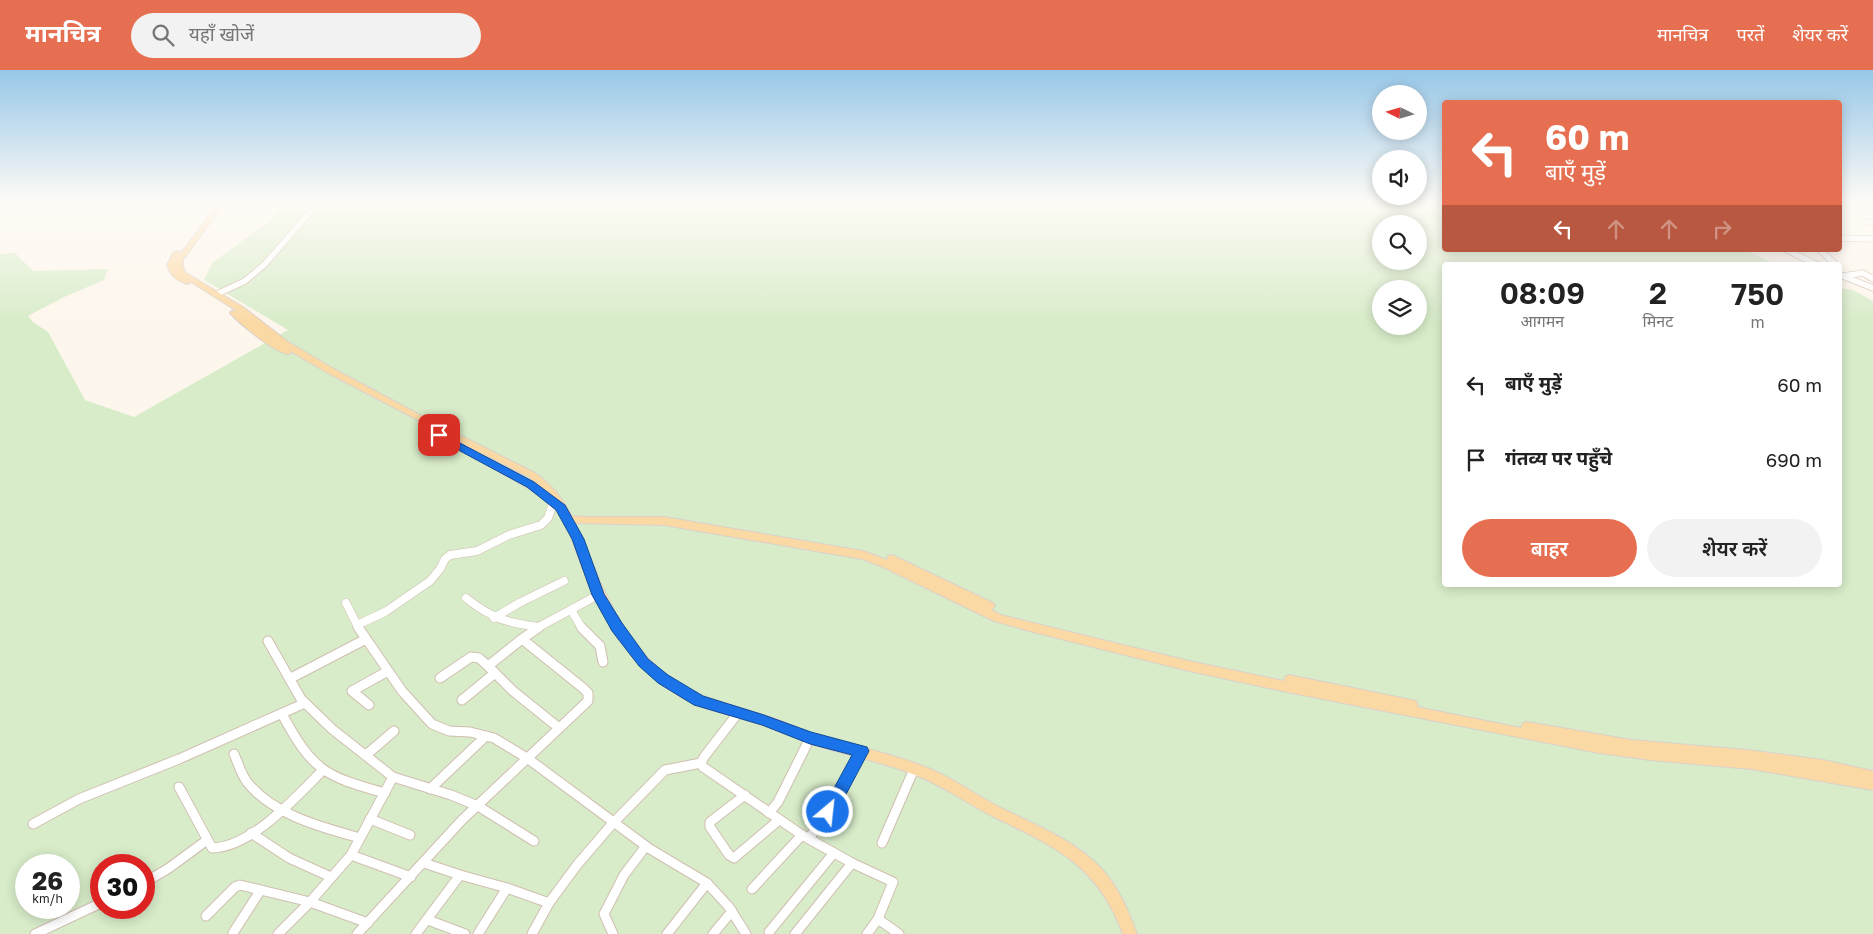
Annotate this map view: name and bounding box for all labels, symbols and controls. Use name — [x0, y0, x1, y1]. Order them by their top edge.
search box — [131, 13, 481, 58]
text: मानचित्र — [25, 18, 101, 47]
icon: search — [149, 21, 177, 49]
text: यहाँ खोजें — [189, 22, 254, 45]
text: मानचित्र — [1657, 23, 1708, 45]
text: परतें — [1736, 23, 1764, 45]
text: शेयर करें — [1792, 23, 1848, 45]
north arrow — [1372, 85, 1428, 140]
map controls — [1372, 85, 1427, 335]
text: 60 m — [1545, 116, 1629, 158]
icon: left — [1462, 120, 1527, 185]
button: sound — [1372, 150, 1427, 205]
text: बाएँ मुड़ें — [1545, 158, 1606, 185]
button: search — [1372, 215, 1427, 270]
icon: left — [1549, 215, 1577, 243]
icon: ahead — [1602, 215, 1630, 243]
icon: ahead — [1655, 215, 1683, 243]
icon: right — [1708, 215, 1736, 243]
text: 08:09 — [1500, 275, 1585, 311]
text: 2 — [1649, 275, 1667, 311]
text: 750 — [1731, 276, 1784, 312]
button: layers — [1372, 280, 1427, 335]
text: आगमन — [1520, 311, 1564, 331]
text: मिनट — [1643, 311, 1673, 331]
text: m — [1751, 312, 1765, 332]
icon: left — [1462, 371, 1490, 399]
text: बाएँ मुड़ें — [1505, 371, 1562, 394]
text: 60 m — [1777, 373, 1822, 396]
pin — [418, 414, 460, 456]
icon: arrive — [425, 421, 453, 449]
icon: arrive — [1462, 446, 1490, 474]
text: गंतव्य पर पहुँचे — [1505, 446, 1612, 469]
text: 690 m — [1766, 448, 1822, 471]
button: बाहर — [1462, 519, 1637, 577]
button: शेयर करें — [1647, 519, 1822, 577]
position arrow — [801, 785, 853, 837]
speed limit sign: 30 — [90, 854, 155, 919]
text: 26 — [32, 865, 63, 896]
text: km/h — [32, 891, 63, 906]

